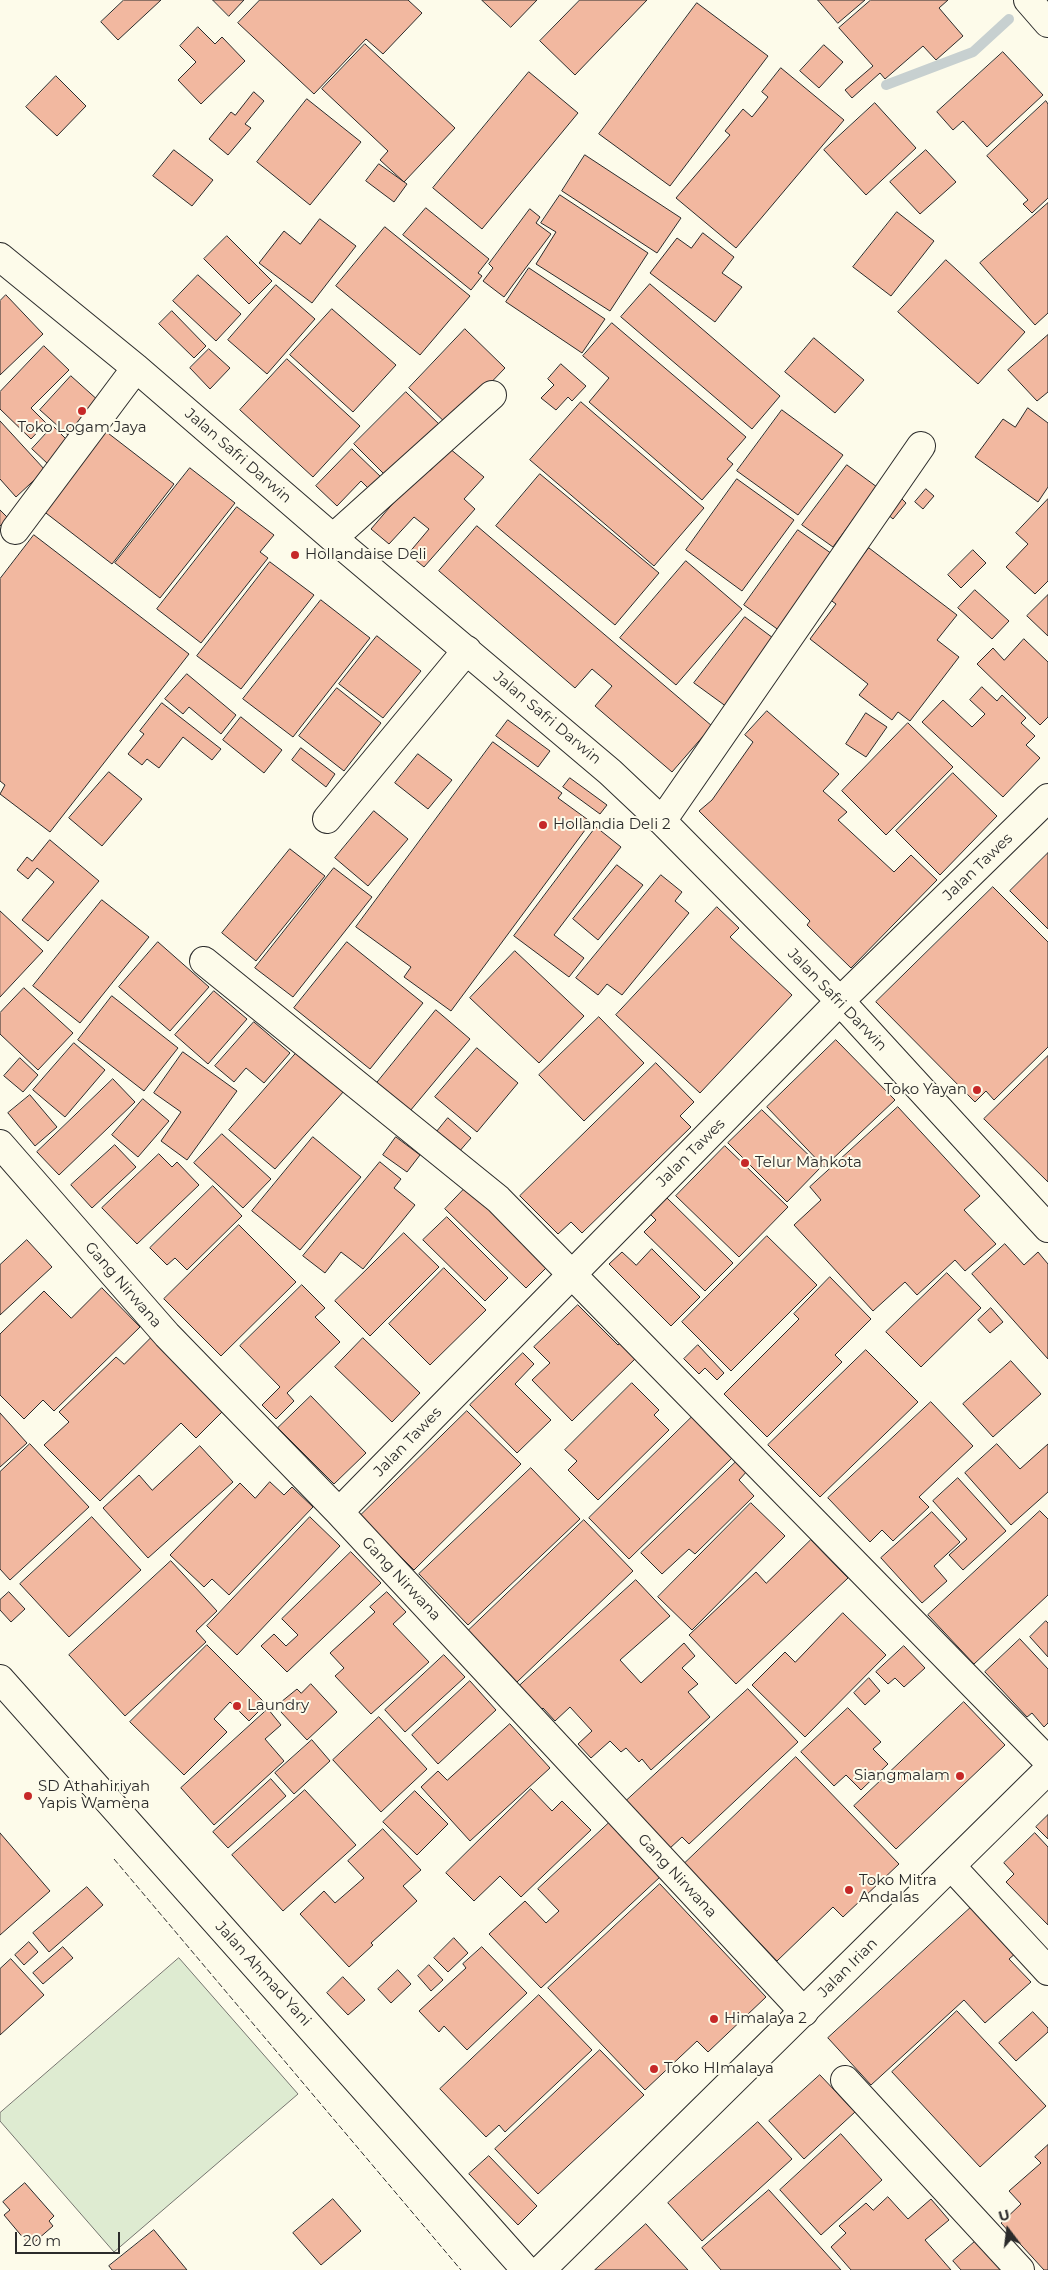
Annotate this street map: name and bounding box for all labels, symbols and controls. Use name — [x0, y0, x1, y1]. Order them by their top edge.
marker: Toko Logam Jaya — [76, 405, 88, 417]
street label: Jalan Safri Darwin — [181, 405, 295, 507]
place label: Toko Logam Jaya — [17, 419, 147, 437]
place label: Hollandaise Deli — [305, 546, 427, 564]
marker: Hollandaise Deli — [289, 549, 301, 561]
street label: Jalan Safri Darwin — [489, 668, 605, 768]
place label: Hollandia Deli 2 — [553, 816, 671, 834]
marker: Hollandia Deli 2 — [537, 819, 549, 831]
street label: Jalan Tawes — [940, 829, 1016, 905]
street label: Jalan Safri Darwin — [784, 945, 890, 1055]
place label: Toko Yayan — [884, 1081, 967, 1099]
marker: Toko Yayan — [971, 1084, 983, 1096]
street label: Jalan Tawes — [653, 1115, 729, 1191]
place label: Telur Mahkota — [755, 1154, 862, 1172]
marker: Telur Mahkota — [739, 1157, 751, 1169]
street label: Gang Nirwana — [81, 1238, 165, 1332]
street label: Jalan Tawes — [370, 1404, 446, 1480]
street label: Gang Nirwana — [358, 1533, 444, 1625]
place label: Laundry — [247, 1697, 309, 1715]
marker: Laundry — [231, 1700, 243, 1712]
place label: Siangmalam — [854, 1767, 950, 1785]
marker: Siangmalam — [954, 1770, 966, 1782]
place label: SD Athahiriyah Yapis Wamena — [38, 1778, 150, 1813]
marker: SD Athahiriyah Yapis Wamena — [22, 1790, 34, 1802]
street label: Gang Nirwana — [634, 1830, 720, 1922]
place label: Toko Mitra Andalas — [859, 1872, 937, 1907]
marker: Toko Mitra Andalas — [843, 1884, 855, 1896]
street label: Jalan Ahmad Yani — [211, 1918, 315, 2030]
street label: Jalan Irian — [814, 1934, 882, 2002]
place label: Himalaya 2 — [724, 2010, 807, 2028]
marker: Himalaya 2 — [708, 2013, 720, 2025]
place label: Toko HImalaya — [664, 2060, 774, 2078]
marker: Toko HImalaya — [648, 2063, 660, 2075]
north arrow — [983, 2205, 1033, 2255]
text: U — [996, 2205, 1012, 2226]
scale bar — [18, 2222, 122, 2254]
text: 20 m — [23, 2231, 61, 2250]

